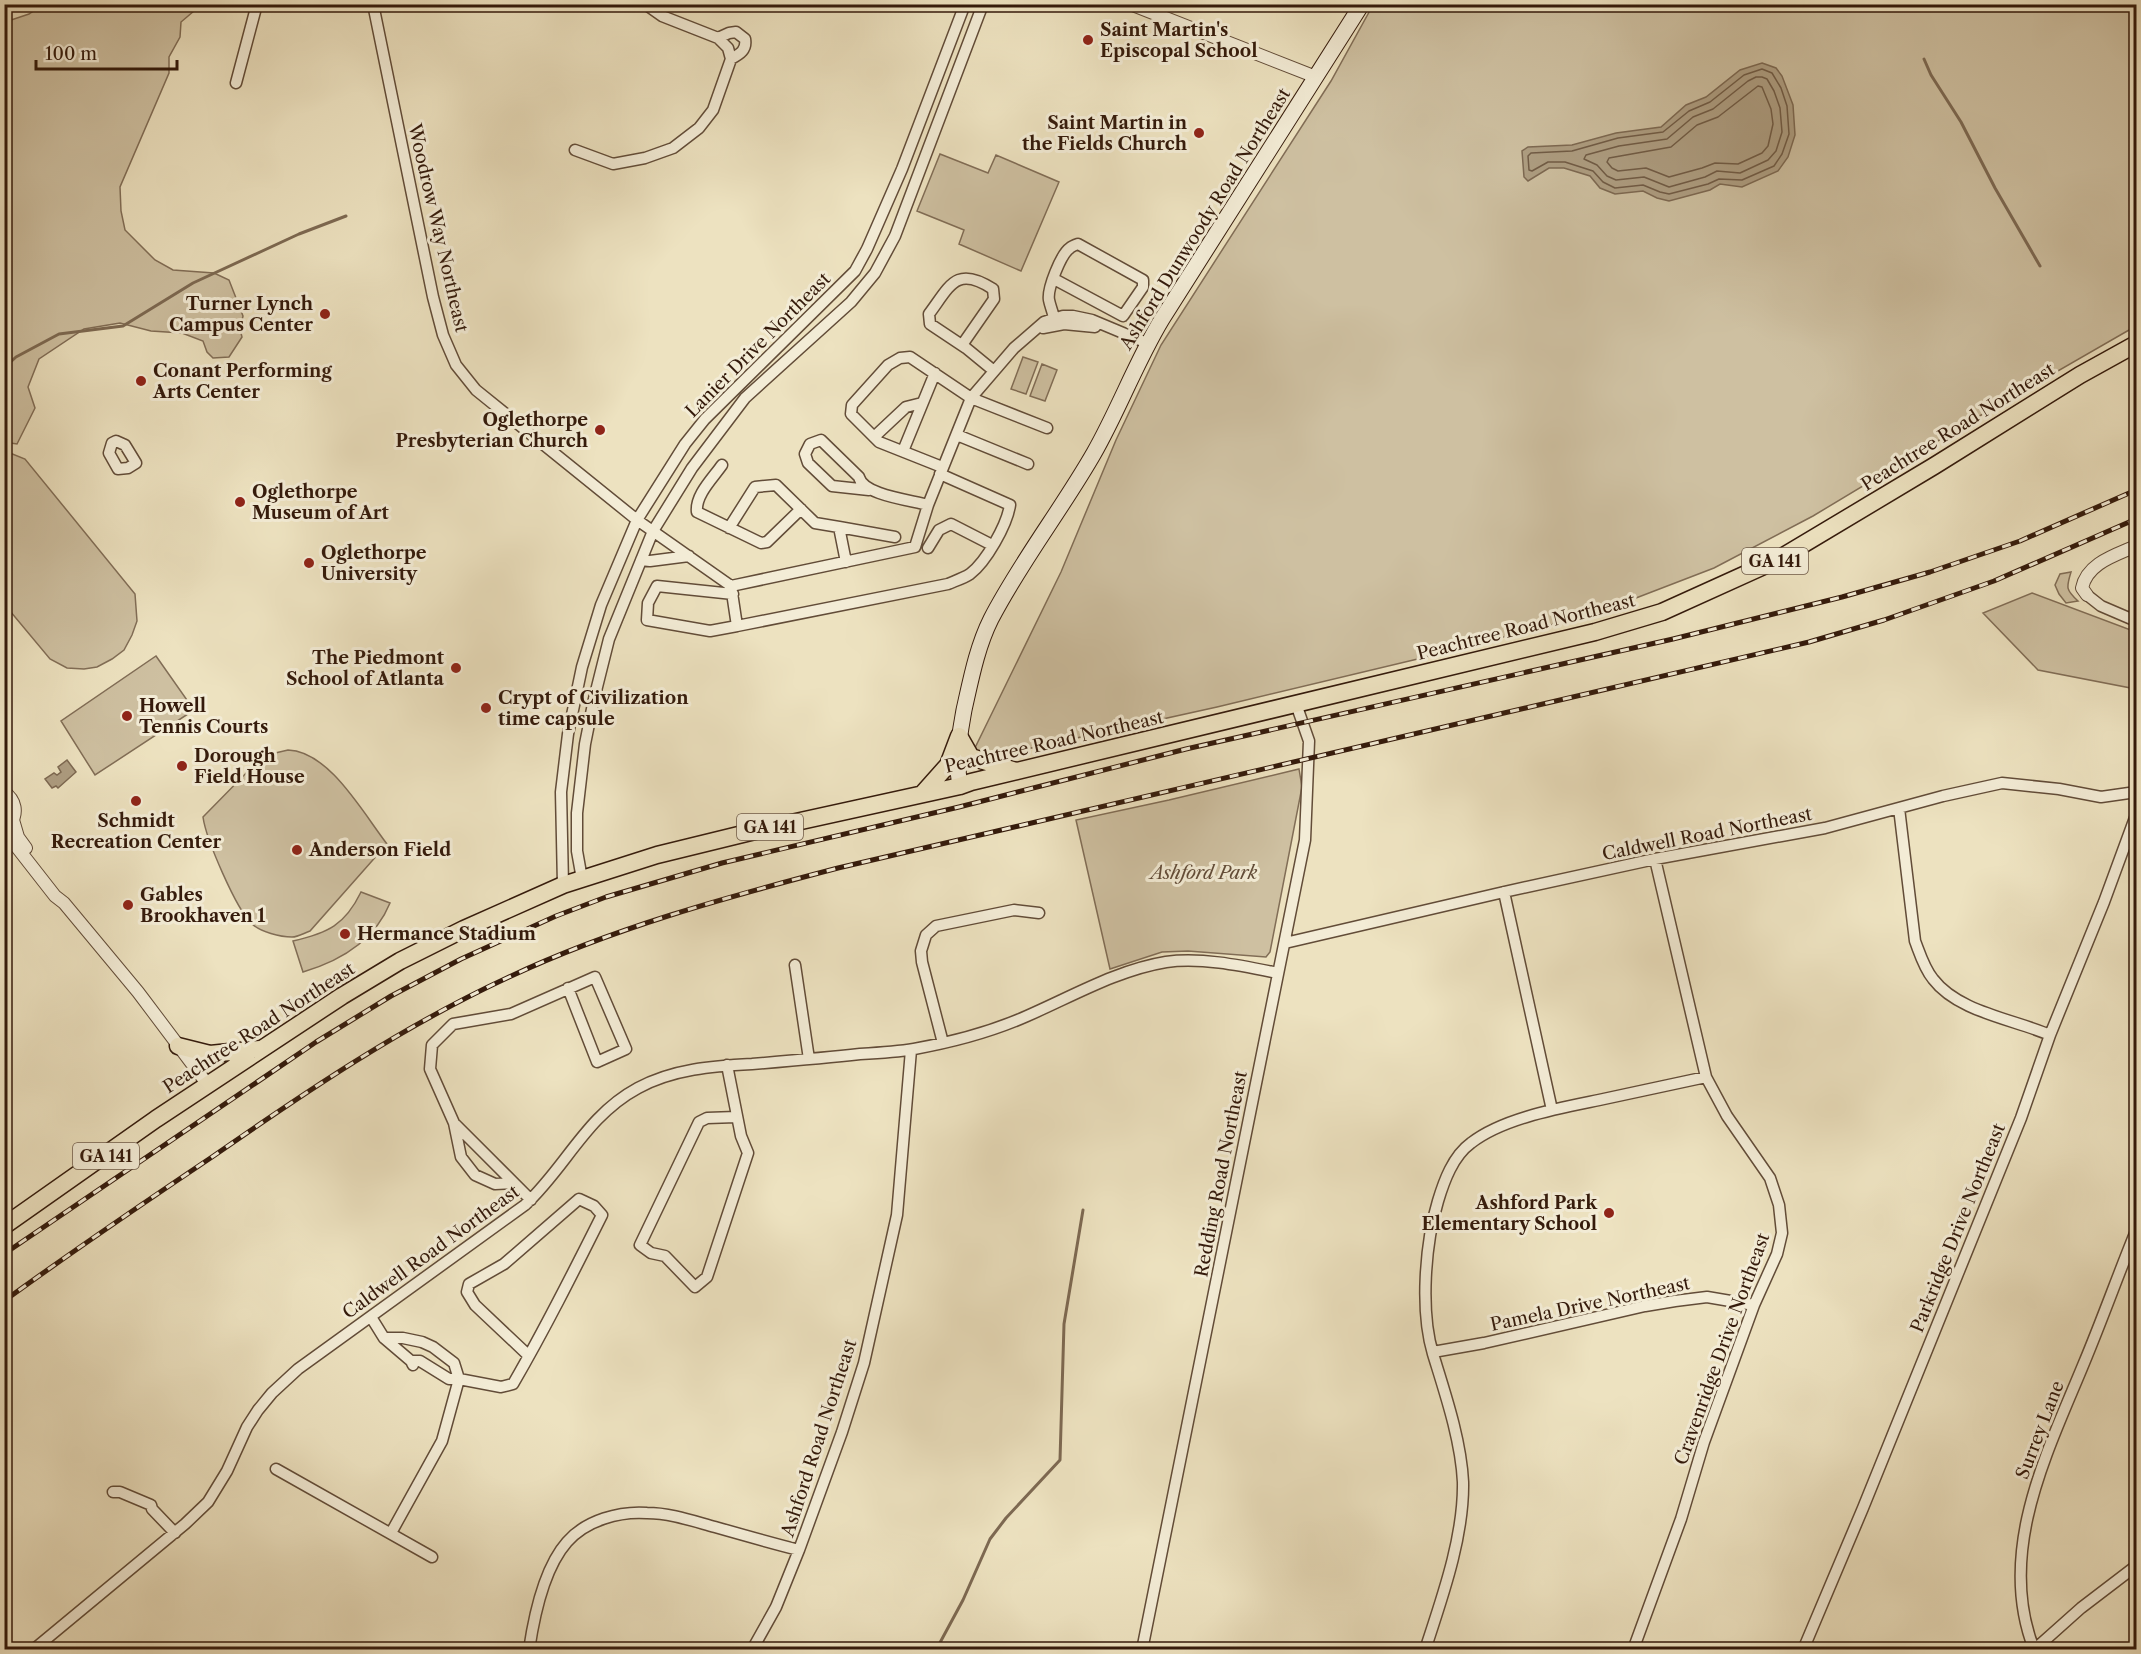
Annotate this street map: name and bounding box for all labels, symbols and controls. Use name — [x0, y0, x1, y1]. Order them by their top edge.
place label: Saint Martin's Episcopal School — [1100, 19, 1258, 62]
scale bar — [36, 33, 177, 71]
marker: Saint Martin's Episcopal School — [1081, 33, 1095, 47]
text: 100 m — [45, 43, 97, 65]
street label: Ashford Dunwoody Road Northeast — [1114, 84, 1295, 355]
place label: Saint Martin in the Fields Church — [1022, 112, 1188, 155]
street label: Woodrow Way Northeast — [403, 121, 473, 335]
marker: Saint Martin in the Fields Church — [1192, 126, 1206, 140]
street label: Lanier Drive Northeast — [681, 267, 836, 422]
place label: Turner Lynch Campus Center — [169, 293, 314, 336]
marker: Turner Lynch Campus Center — [318, 307, 332, 321]
street label: Peachtree Road Northeast — [1857, 358, 2059, 496]
place label: Conant Performing Arts Center — [152, 360, 332, 403]
marker: Conant Performing Arts Center — [134, 374, 148, 388]
place label: Oglethorpe Presbyterian Church — [395, 409, 589, 452]
marker: Oglethorpe Presbyterian Church — [593, 423, 607, 437]
place label: Oglethorpe Museum of Art — [252, 481, 390, 524]
marker: Oglethorpe Museum of Art — [233, 495, 247, 509]
place label: Oglethorpe University — [321, 542, 427, 585]
road number: GA 141 — [1742, 548, 1808, 574]
marker: Oglethorpe University — [302, 556, 316, 570]
street label: Peachtree Road Northeast — [1415, 589, 1638, 665]
place label: The Piedmont School of Atlanta — [286, 647, 445, 690]
marker: The Piedmont School of Atlanta — [449, 661, 463, 675]
place label: Crypt of Civilization time capsule — [498, 687, 689, 730]
place label: Howell Tennis Courts — [139, 695, 268, 738]
marker: Crypt of Civilization time capsule — [479, 701, 493, 715]
street label: Peachtree Road Northeast — [942, 706, 1166, 778]
marker: Howell Tennis Courts — [120, 709, 134, 723]
place label: Dorough Field House — [194, 745, 305, 788]
marker: Dorough Field House — [175, 759, 189, 773]
marker: Schmidt Recreation Center — [129, 794, 143, 808]
street label: Caldwell Road Northeast — [1600, 803, 1814, 865]
place label: Schmidt Recreation Center — [51, 810, 221, 853]
road number: GA 141 — [737, 814, 803, 840]
place label: Anderson Field — [308, 839, 451, 861]
marker: Anderson Field — [290, 843, 304, 857]
park label: Ashford Park — [1148, 862, 1258, 884]
place label: Gables Brookhaven 1 — [140, 884, 265, 927]
marker: Gables Brookhaven 1 — [121, 898, 135, 912]
place label: Hermance Stadium — [357, 923, 536, 945]
marker: Hermance Stadium — [338, 927, 352, 941]
street label: Peachtree Road Northeast — [159, 957, 359, 1098]
street label: Redding Road Northeast — [1190, 1068, 1252, 1279]
street label: Parkridge Drive Northeast — [1906, 1120, 2010, 1336]
road number: GA 141 — [73, 1143, 139, 1169]
street label: Caldwell Road Northeast — [338, 1180, 524, 1324]
place label: Ashford Park Elementary School — [1421, 1192, 1598, 1235]
marker: Ashford Park Elementary School — [1602, 1206, 1616, 1220]
street label: Cravenridge Drive Northeast — [1670, 1229, 1774, 1468]
street label: Pamela Drive Northeast — [1488, 1272, 1692, 1336]
street label: Ashford Road Northeast — [776, 1336, 862, 1541]
street label: Surrey Lane — [2011, 1378, 2069, 1482]

